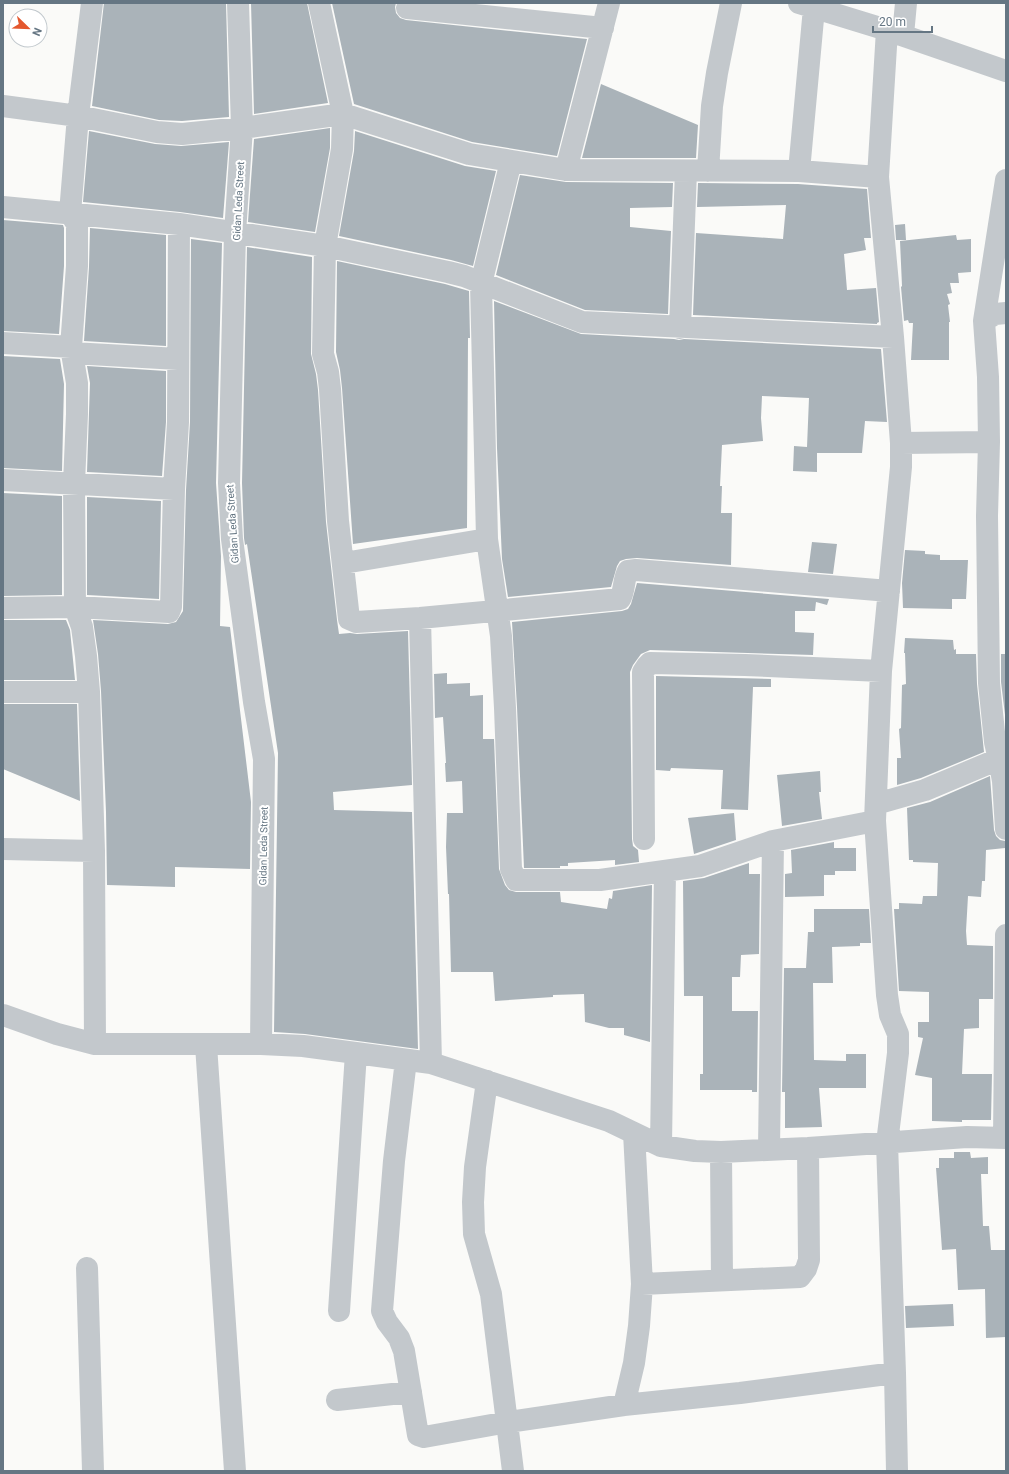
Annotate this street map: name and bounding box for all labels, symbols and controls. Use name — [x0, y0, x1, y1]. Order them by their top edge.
north arrow — [8, 8, 48, 48]
scale bar — [873, 8, 932, 34]
text: 20 m — [879, 15, 906, 29]
text: N — [29, 26, 44, 38]
street label: Gidan Leda Street — [231, 161, 246, 241]
street label: Gidan Leda Street — [224, 484, 241, 564]
street label: Gidan Leda Street — [257, 806, 270, 886]

